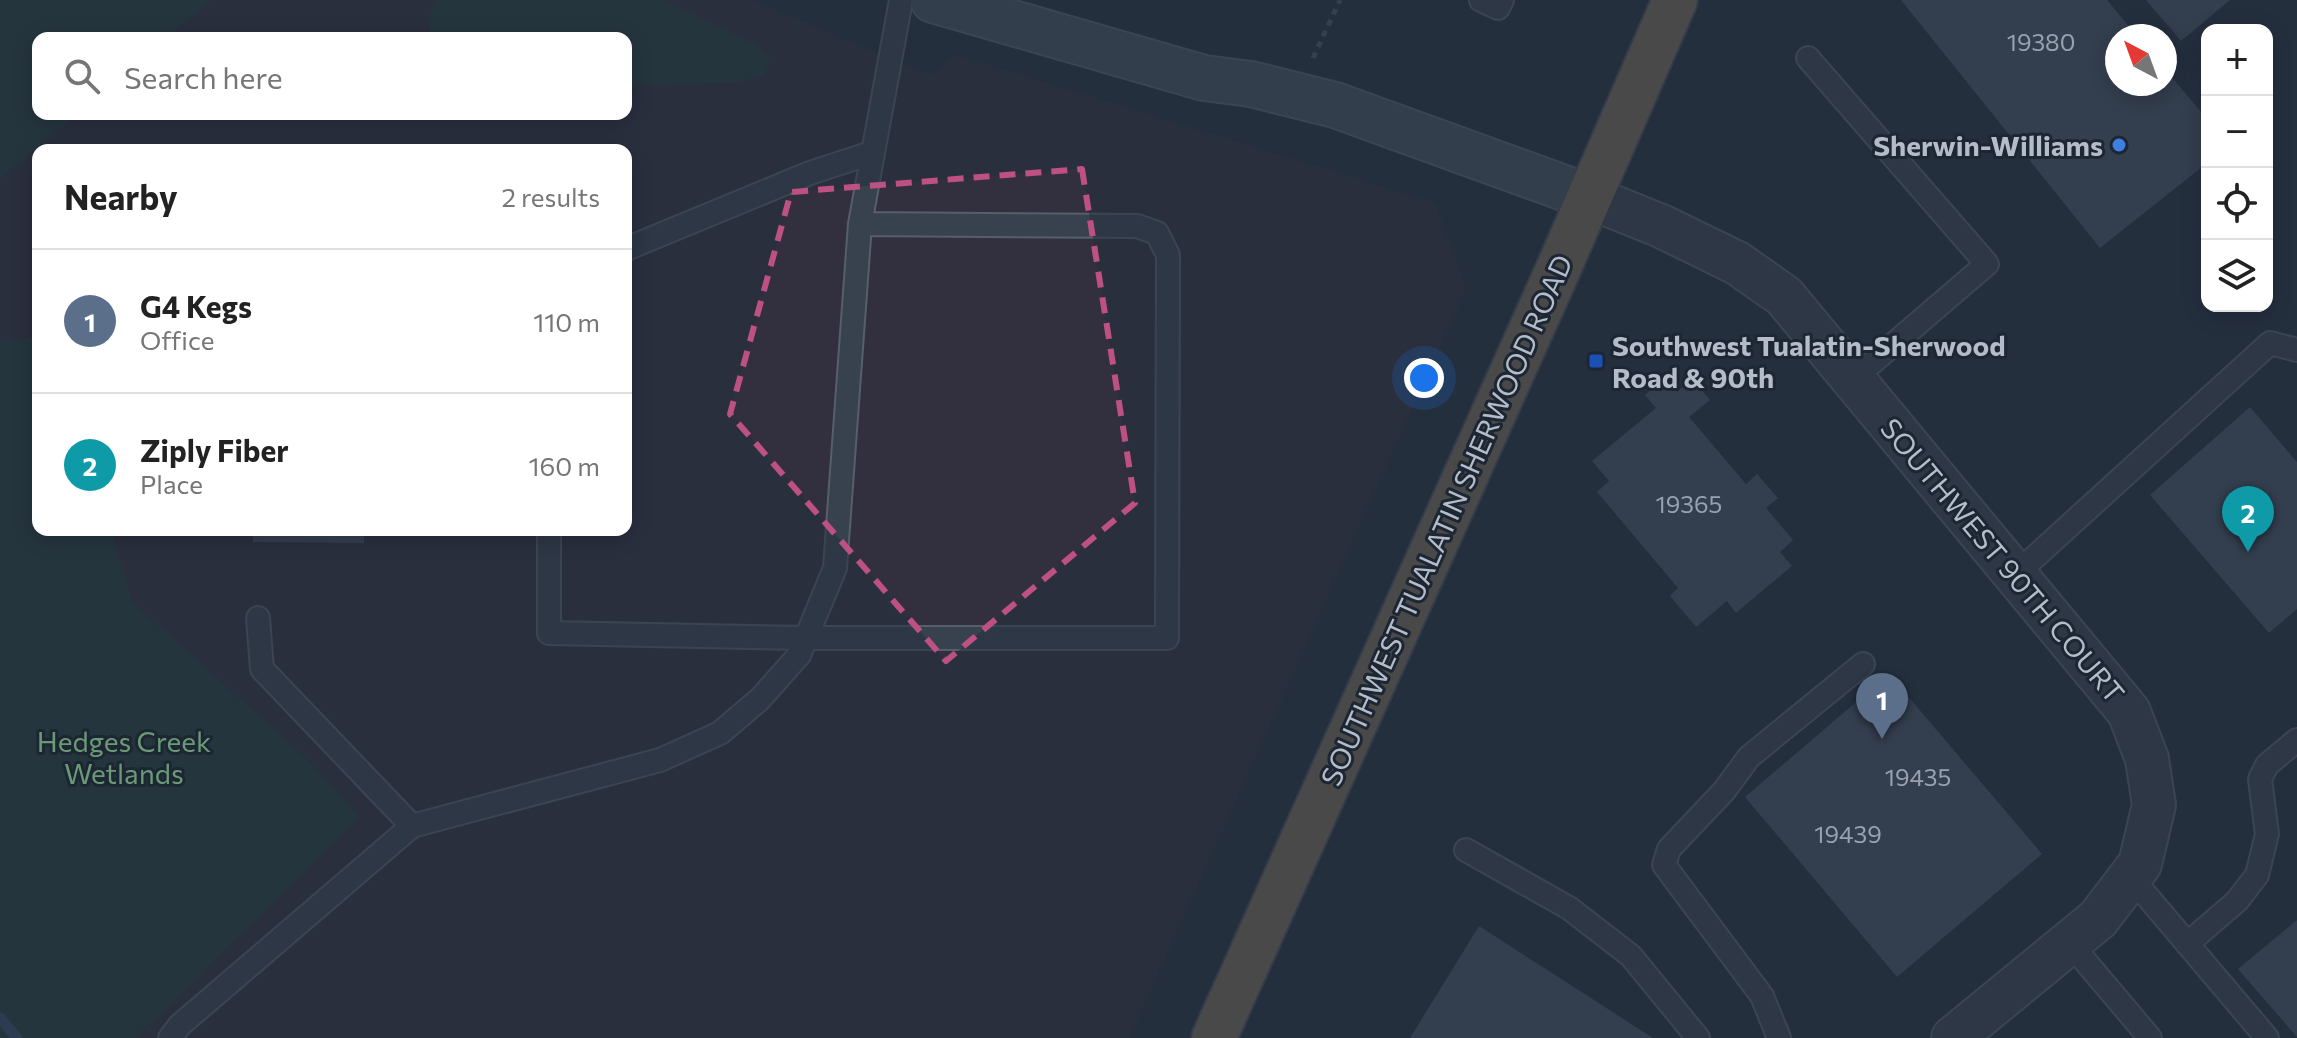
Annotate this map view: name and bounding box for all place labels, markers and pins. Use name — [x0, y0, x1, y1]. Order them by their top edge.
place label: Sherwin-Williams — [1873, 128, 2103, 162]
marker: Sherwin-Williams — [2110, 136, 2128, 154]
place label: Southwest Tualatin-Sherwood Road & 90th — [1612, 328, 2006, 394]
marker: Southwest Tualatin-Sherwood Road & 90th — [1587, 352, 1605, 370]
pin: 2 — [2222, 486, 2274, 552]
pin: 1 — [1856, 673, 1908, 739]

